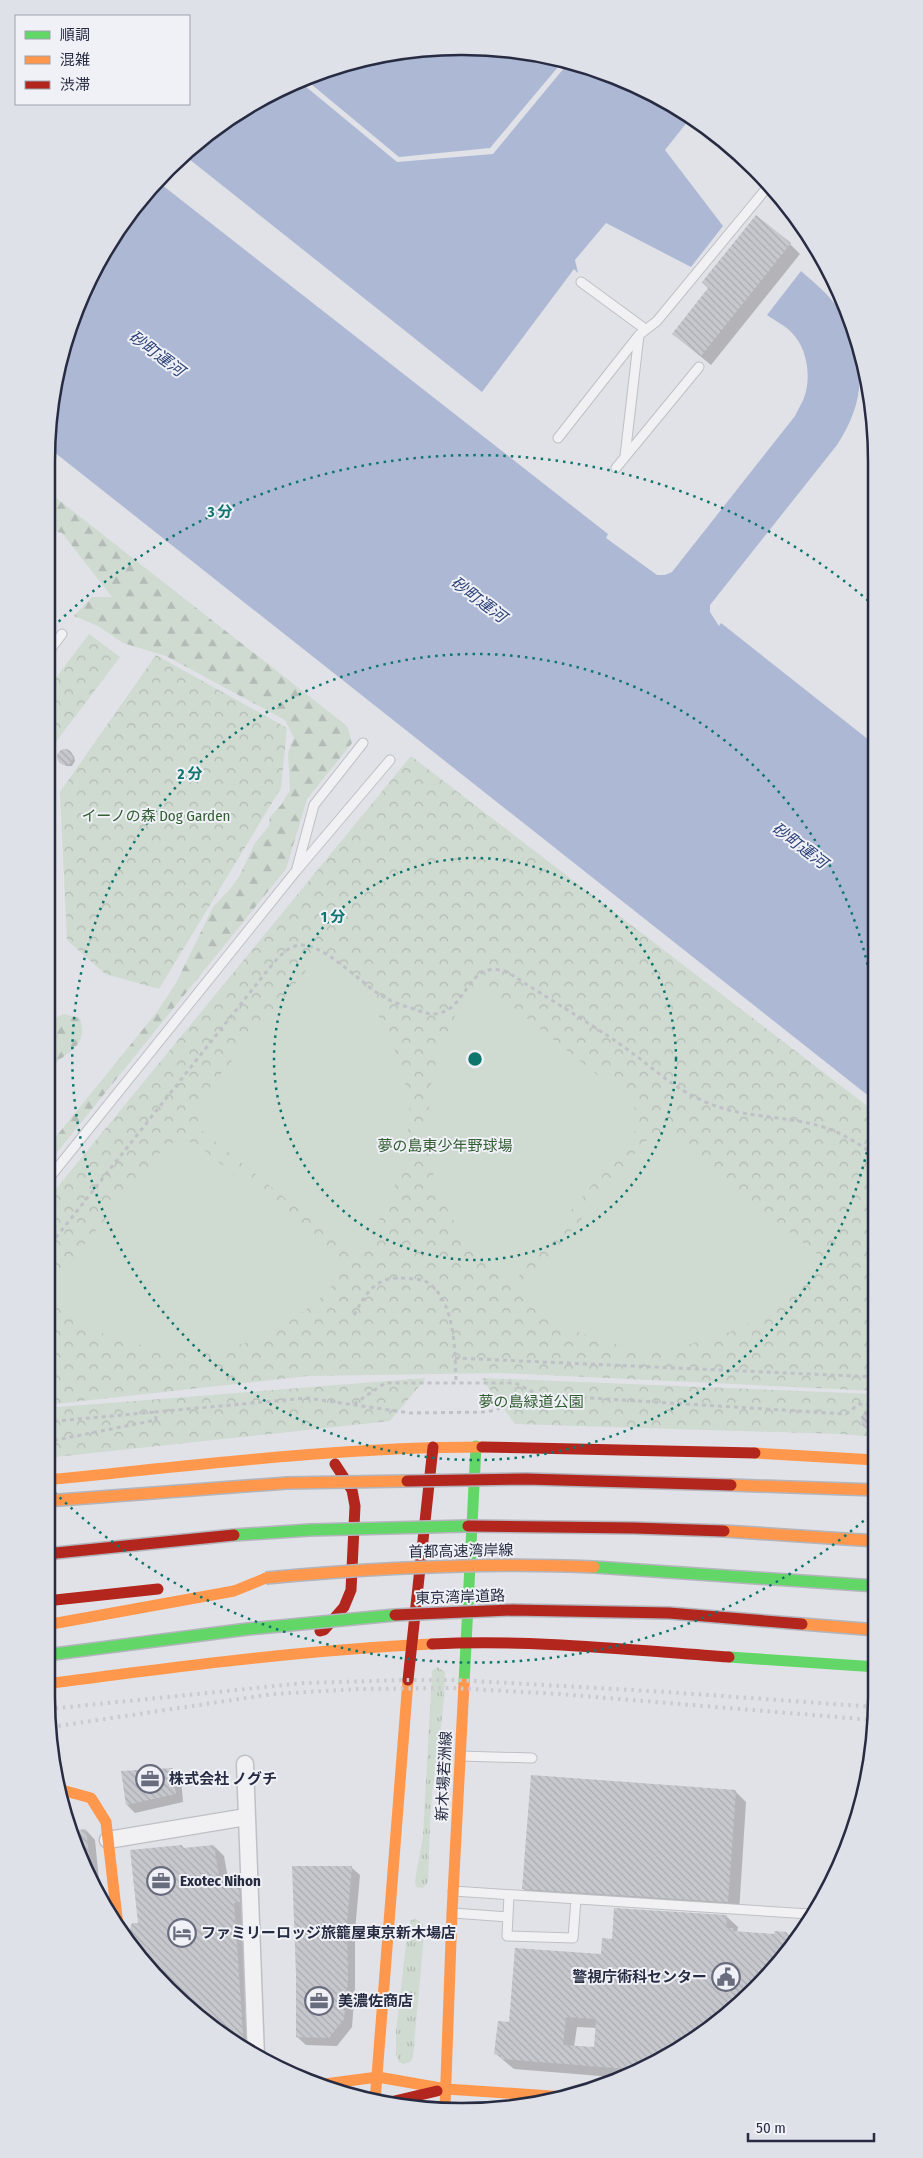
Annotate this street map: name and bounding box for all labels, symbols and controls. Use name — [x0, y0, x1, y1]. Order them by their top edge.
legend — [15, 15, 190, 105]
text: 順調 — [60, 26, 90, 44]
text: 混雑 — [60, 51, 90, 69]
text: 渋滞 — [60, 76, 90, 94]
water label: 砂町運河 — [125, 327, 190, 382]
text: 3 分 — [206, 503, 233, 521]
water label: 砂町運河 — [447, 573, 512, 628]
text: 2 分 — [176, 765, 203, 783]
park label: イーノの森 Dog Garden — [82, 807, 230, 825]
water label: 砂町運河 — [768, 819, 833, 874]
text: 1 分 — [321, 908, 345, 926]
centre of rings — [466, 1050, 484, 1068]
park label: 夢の島東少年野球場 — [377, 1137, 513, 1155]
park label: 夢の島緑道公園 — [478, 1393, 584, 1411]
street label: 首都高速湾岸線 — [408, 1541, 514, 1561]
street label: 東京湾岸道路 — [415, 1586, 505, 1608]
street label: 新木場若洲線 — [433, 1731, 455, 1821]
office icon: 株式会社 ノグチ — [135, 1764, 165, 1794]
place label: 株式会社 ノグチ — [169, 1770, 277, 1788]
office icon: Exotec Nihon — [146, 1866, 176, 1896]
place label: Exotec Nihon — [180, 1872, 261, 1890]
hotel icon: ファミリーロッジ旅籠屋東京新木場店 — [167, 1918, 197, 1948]
place label: ファミリーロッジ旅籠屋東京新木場店 — [201, 1924, 456, 1942]
public building icon: 警視庁術科センター — [711, 1962, 741, 1992]
place label: 警視庁術科センター — [572, 1968, 707, 1986]
office icon: 美濃佐商店 — [304, 1986, 334, 2016]
place label: 美濃佐商店 — [338, 1992, 413, 2010]
scale bar — [748, 2110, 874, 2142]
text: 50 m — [756, 2119, 786, 2137]

